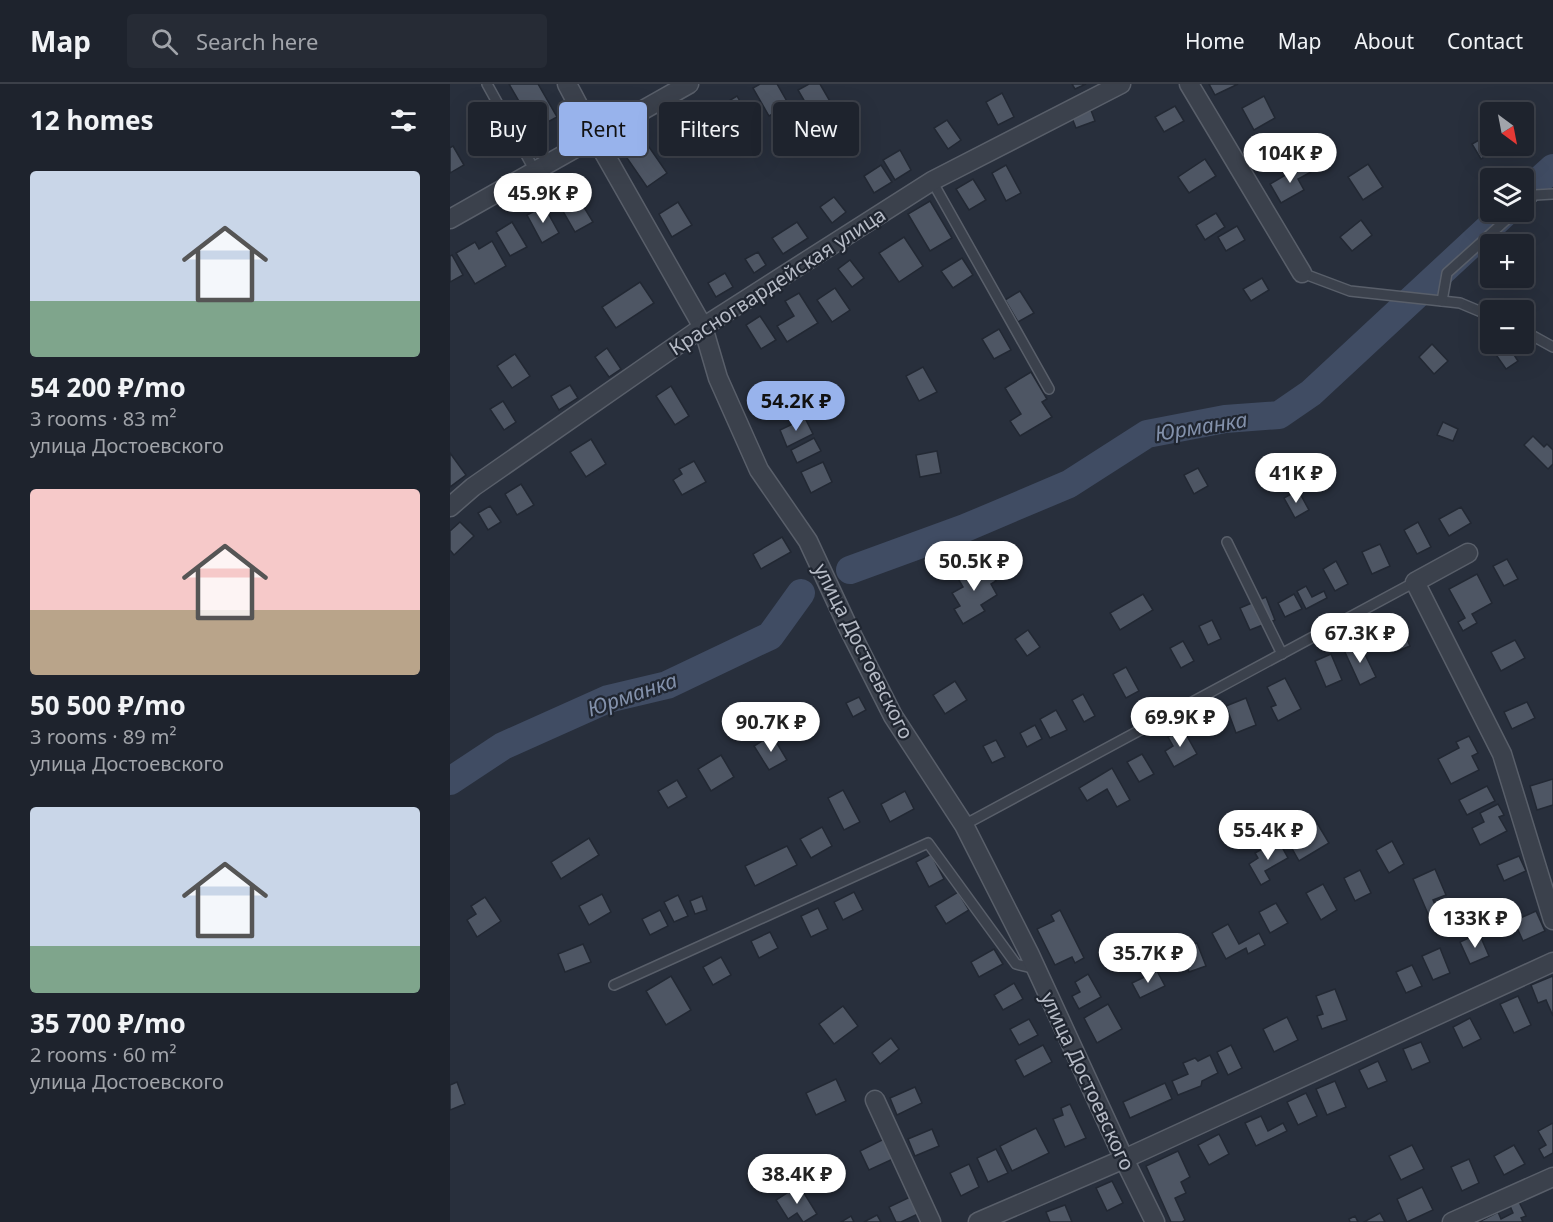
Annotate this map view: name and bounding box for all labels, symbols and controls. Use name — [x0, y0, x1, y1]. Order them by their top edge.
search box — [127, 14, 547, 68]
text: Map — [30, 22, 91, 60]
icon: search — [148, 25, 181, 58]
text: Search here — [196, 26, 318, 56]
text: Home — [1185, 27, 1245, 55]
text: Map — [1278, 27, 1321, 55]
text: About — [1354, 27, 1414, 55]
text: Contact — [1447, 27, 1523, 55]
text: 12 homes — [30, 102, 154, 138]
chip: Buy — [468, 102, 547, 156]
chip: Rent — [559, 102, 647, 156]
chip: Filters — [659, 102, 761, 156]
chip: New — [773, 102, 859, 156]
north arrow — [1480, 102, 1534, 156]
map controls — [1480, 102, 1534, 354]
icon: filters — [387, 104, 420, 137]
pin: 104K ₽ — [1241, 133, 1339, 184]
text: 104K ₽ — [1258, 139, 1322, 166]
button: layers — [1480, 168, 1534, 222]
pin: 45.9K ₽ — [488, 173, 598, 224]
text: 45.9K ₽ — [508, 179, 578, 206]
street label: Красногвардейская улица — [663, 201, 891, 361]
icon: home — [171, 210, 279, 318]
button: + — [1480, 234, 1534, 288]
button: − — [1480, 300, 1534, 354]
text: 54 200 ₽/mo — [30, 369, 186, 405]
pin: 54.2K ₽ — [741, 381, 851, 432]
text: 54.2K ₽ — [761, 387, 831, 414]
text: 3 rooms · 83 m² — [30, 405, 177, 432]
water label: Юрманка — [1153, 405, 1249, 447]
text: улица Достоевского — [30, 432, 224, 459]
pin: 41K ₽ — [1254, 453, 1338, 504]
text: 41K ₽ — [1269, 459, 1323, 486]
icon: home — [171, 528, 279, 636]
pin: 50.5K ₽ — [919, 541, 1029, 592]
text: 50.5K ₽ — [939, 547, 1009, 574]
street label: улица Достоевского — [808, 558, 920, 744]
pin: 67.3K ₽ — [1305, 613, 1415, 664]
text: 67.3K ₽ — [1325, 619, 1395, 646]
water label: Юрманка — [583, 666, 681, 722]
text: 50 500 ₽/mo — [30, 687, 186, 723]
pin: 69.9K ₽ — [1125, 697, 1235, 748]
pin: 90.7K ₽ — [716, 702, 826, 753]
text: 69.9K ₽ — [1145, 703, 1215, 730]
text: 90.7K ₽ — [736, 708, 806, 735]
text: 3 rooms · 89 m² — [30, 723, 177, 750]
text: улица Достоевского — [30, 750, 224, 777]
pin: 55.4K ₽ — [1213, 810, 1323, 861]
text: 55.4K ₽ — [1233, 816, 1303, 843]
icon: home — [171, 846, 279, 954]
pin: 133K ₽ — [1426, 898, 1524, 949]
text: 133K ₽ — [1443, 904, 1507, 931]
pin: 35.7K ₽ — [1093, 933, 1203, 984]
text: 35.7K ₽ — [1113, 939, 1183, 966]
street label: улица Достоевского — [1035, 987, 1141, 1175]
text: 35 700 ₽/mo — [30, 1005, 186, 1041]
text: 2 rooms · 60 m² — [30, 1041, 177, 1068]
text: улица Достоевского — [30, 1068, 224, 1095]
pin: 38.4K ₽ — [742, 1154, 852, 1205]
text: 38.4K ₽ — [762, 1160, 832, 1187]

